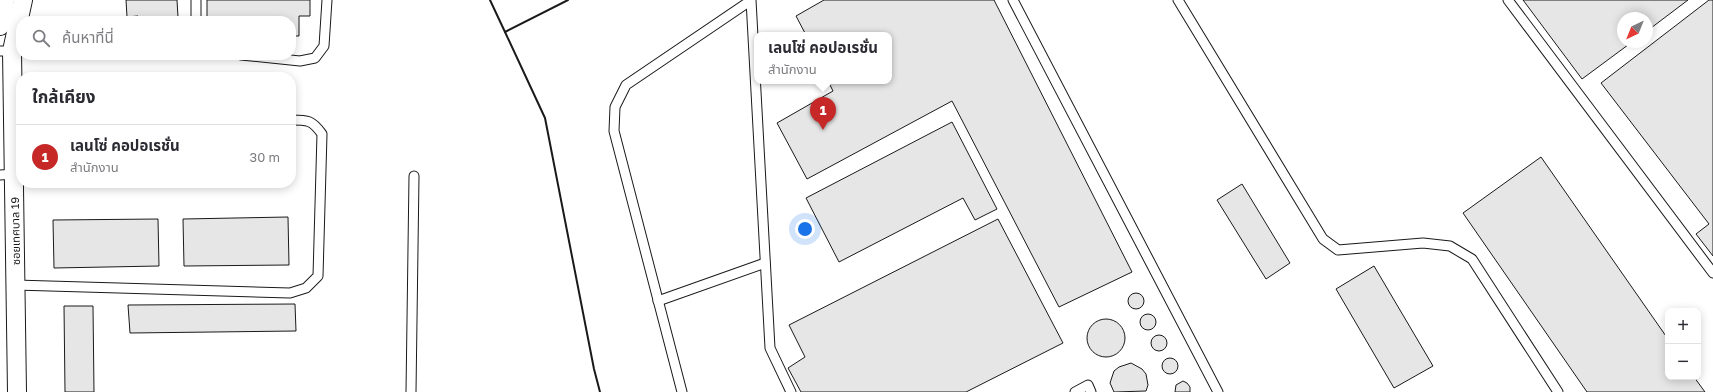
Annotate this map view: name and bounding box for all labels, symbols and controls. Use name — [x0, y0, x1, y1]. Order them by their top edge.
north arrow — [1617, 12, 1653, 48]
search box — [16, 16, 296, 60]
icon: search — [30, 27, 52, 49]
text: ค้นหาที่นี่ — [62, 28, 114, 46]
popup — [754, 32, 892, 84]
text: เลนโซ่ คอปอเรชั่น — [768, 38, 878, 56]
text: สำนักงาน — [768, 61, 817, 77]
text: ใกล้เคียง — [32, 86, 95, 107]
pin: 1 — [810, 97, 836, 130]
text: เลนโซ่ คอปอเรชั่น — [70, 136, 180, 154]
text: 1 — [42, 149, 48, 165]
text: 30 m — [250, 149, 280, 165]
text: สำนักงาน — [70, 159, 119, 175]
street label: ซอยเทศบาล 19 — [8, 197, 22, 265]
your location — [795, 219, 815, 239]
map controls — [1665, 308, 1701, 380]
button: + — [1665, 308, 1701, 344]
button: − — [1665, 344, 1701, 380]

